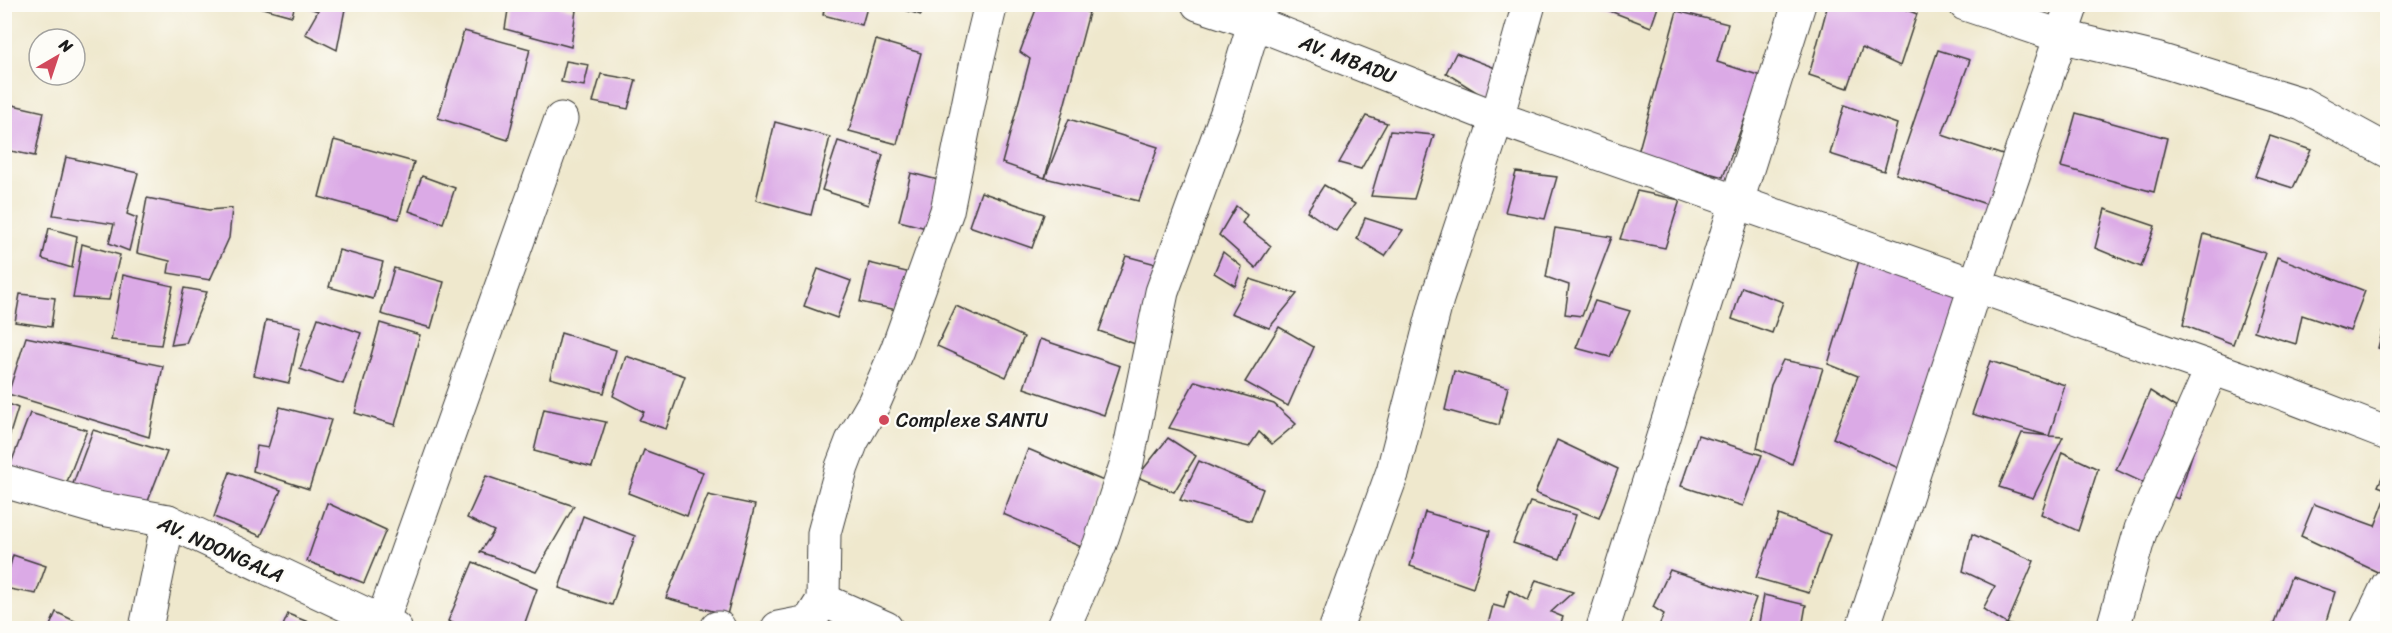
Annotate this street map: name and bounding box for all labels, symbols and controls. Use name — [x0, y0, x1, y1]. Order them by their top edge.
street label: AV. MBADU — [1293, 25, 1402, 94]
north arrow — [27, 27, 87, 87]
text: N — [52, 30, 80, 61]
place label: Complexe SANTU — [896, 403, 1048, 438]
marker: Complexe SANTU — [877, 413, 891, 427]
street label: AV. NDONGALA — [151, 506, 290, 593]

